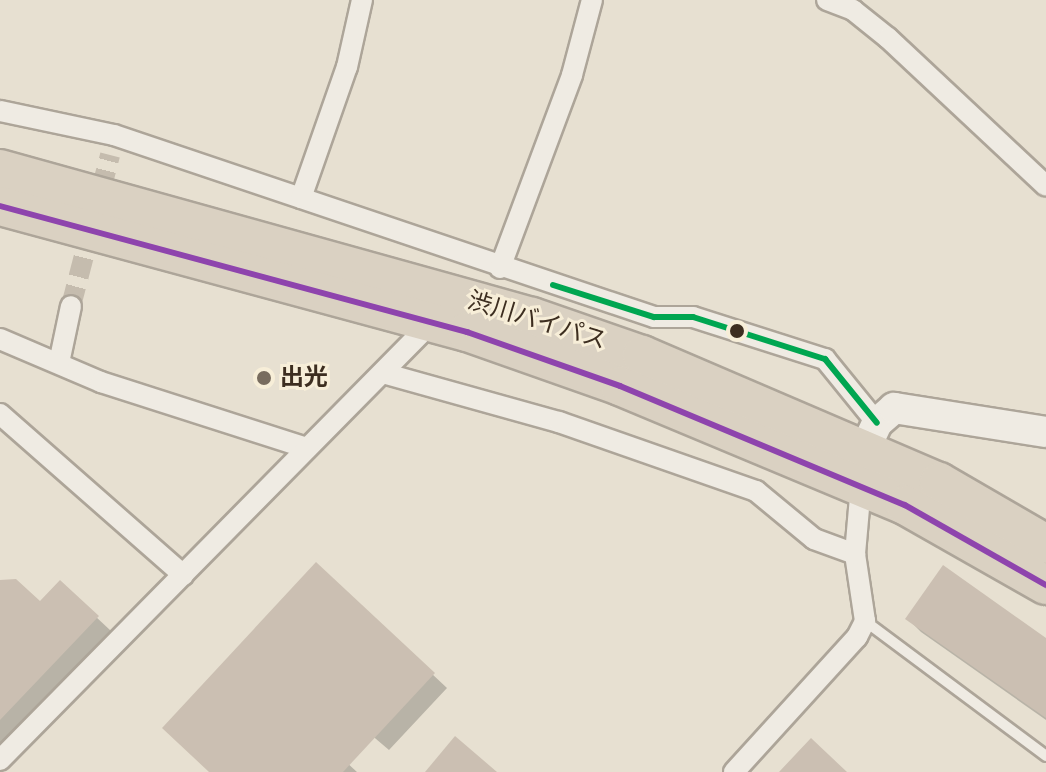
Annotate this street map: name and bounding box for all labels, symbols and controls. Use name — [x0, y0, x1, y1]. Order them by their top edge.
street label: 渋川バイパス — [464, 286, 610, 356]
unlabelled marker — [729, 323, 745, 339]
place label: 出光 — [280, 364, 328, 392]
marker: 出光 — [255, 369, 273, 387]

